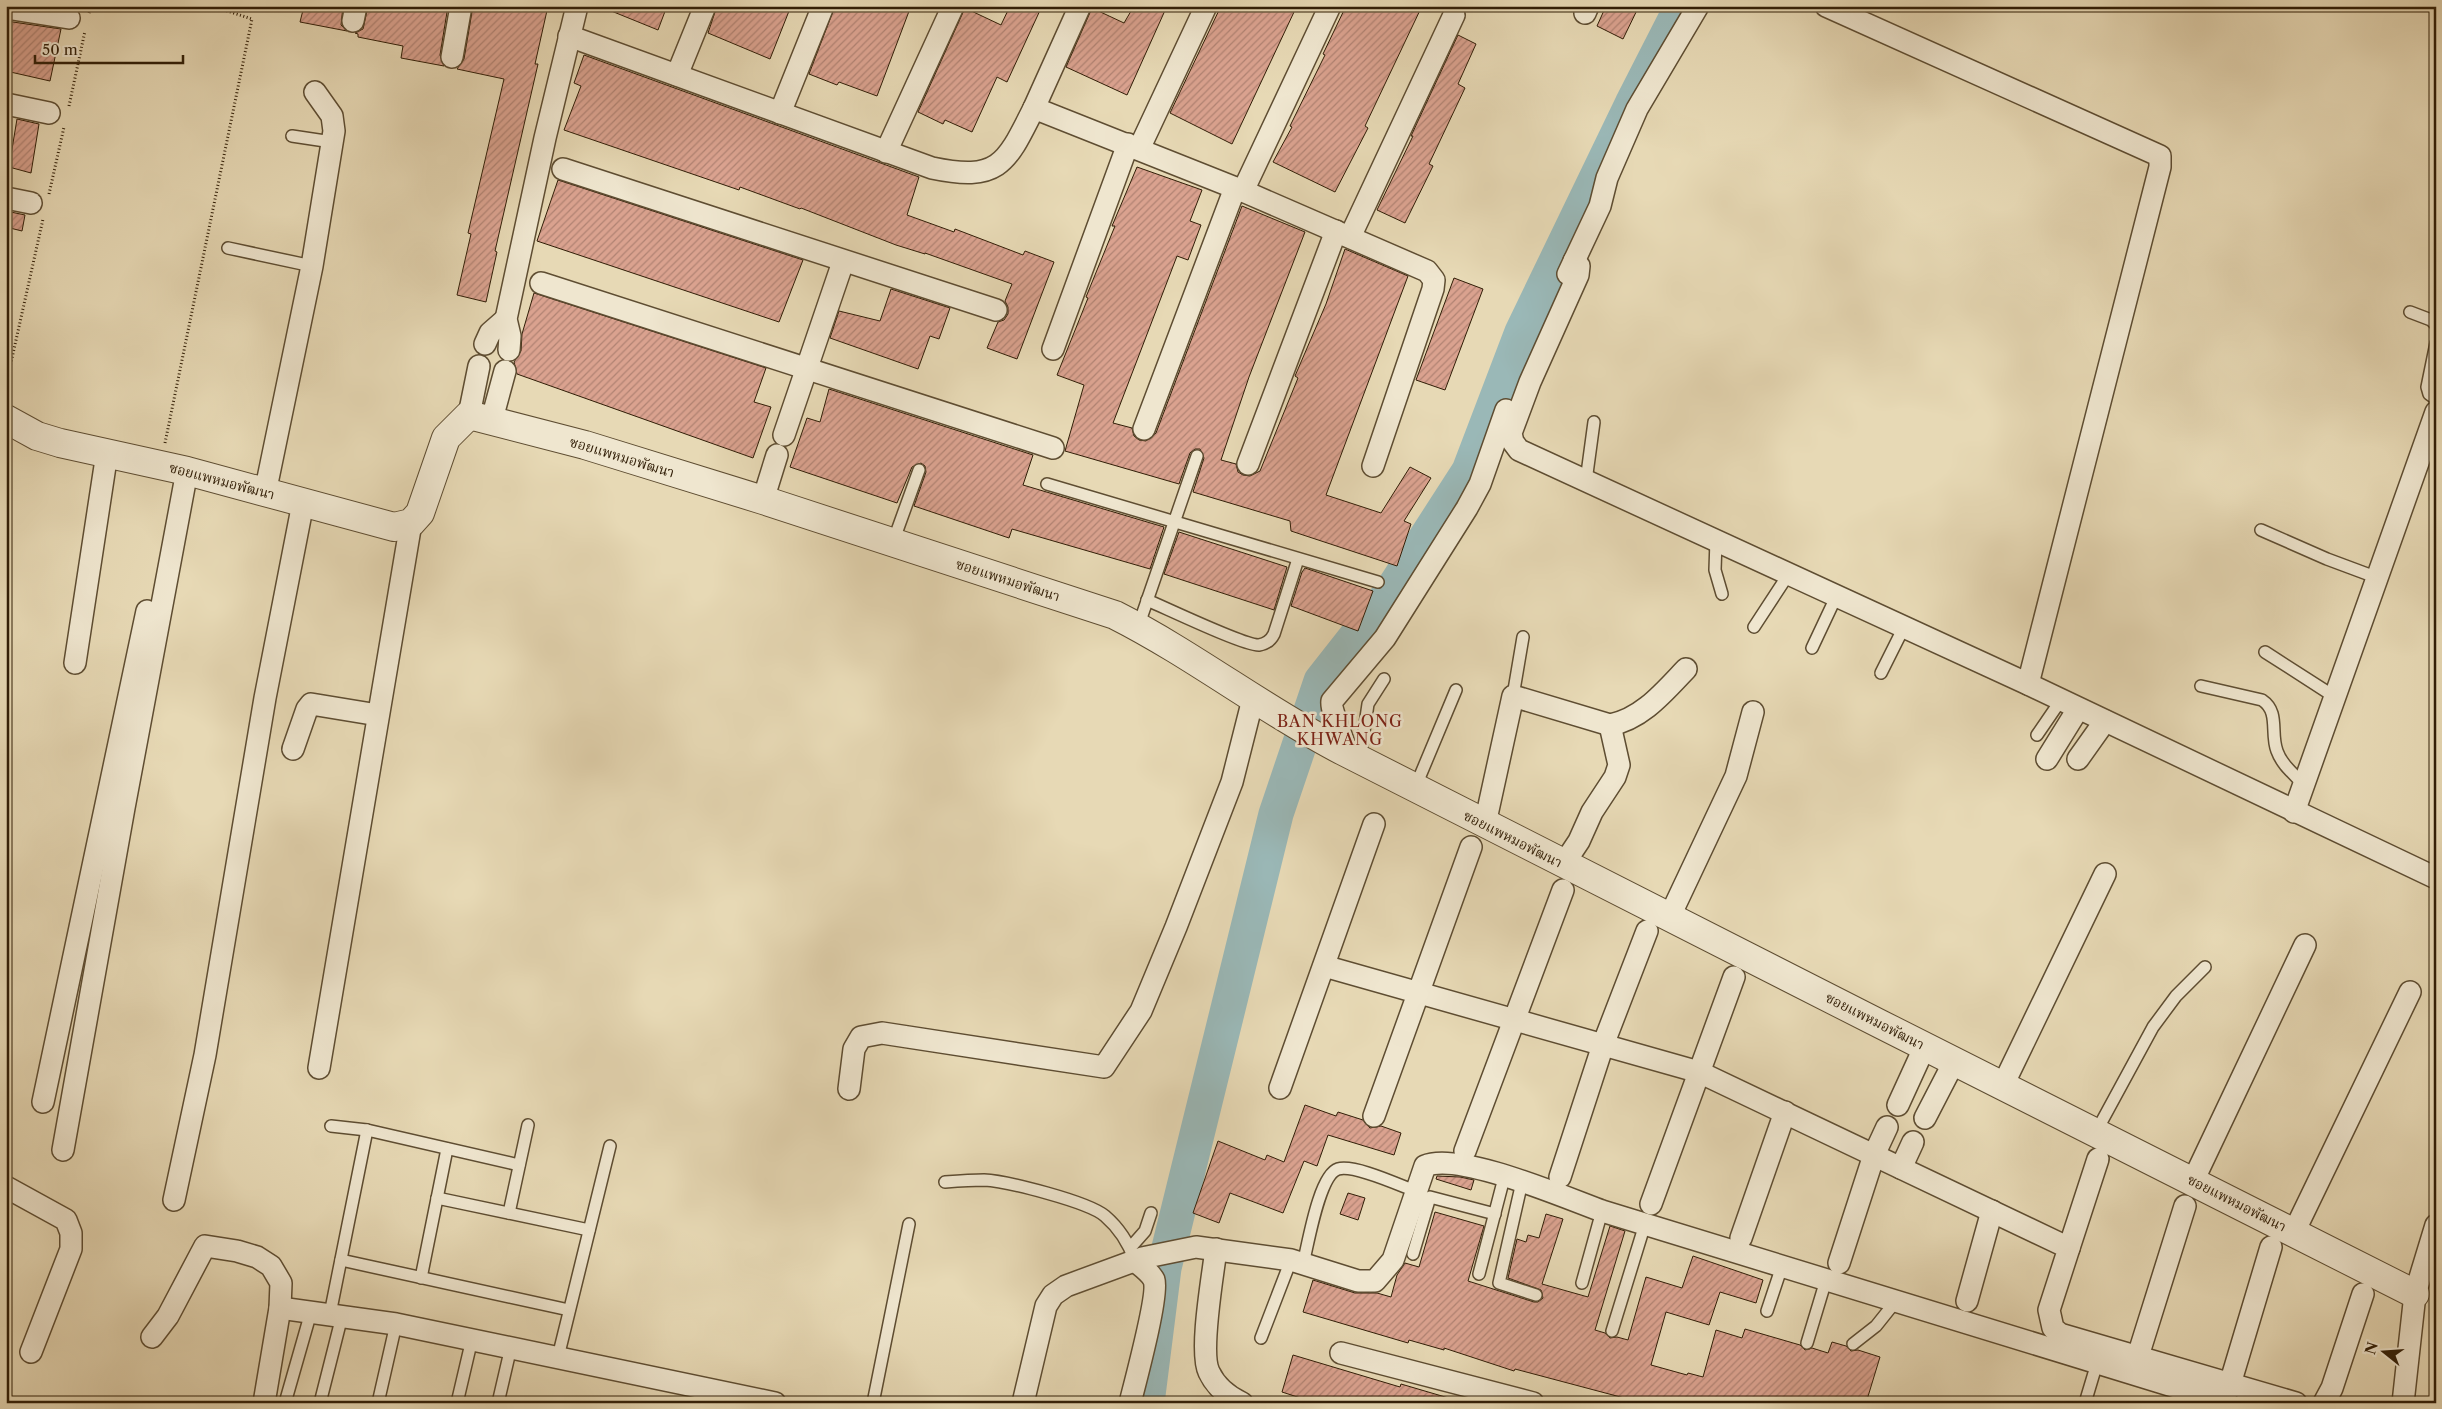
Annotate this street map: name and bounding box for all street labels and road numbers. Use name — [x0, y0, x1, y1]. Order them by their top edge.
street label: ซอยแพหมอพัฒนา — [567, 432, 677, 482]
street label: ซอยแพหมอพัฒนา — [167, 458, 277, 504]
street label: ซอยแพหมอพัฒนา — [953, 555, 1063, 605]
street label: ซอยแพหมอพัฒนา — [1460, 806, 1566, 872]
street label: ซอยแพหมอพัฒนา — [1822, 988, 1928, 1054]
street label: ซอยแพหมอพัฒนา — [2184, 1170, 2290, 1236]

